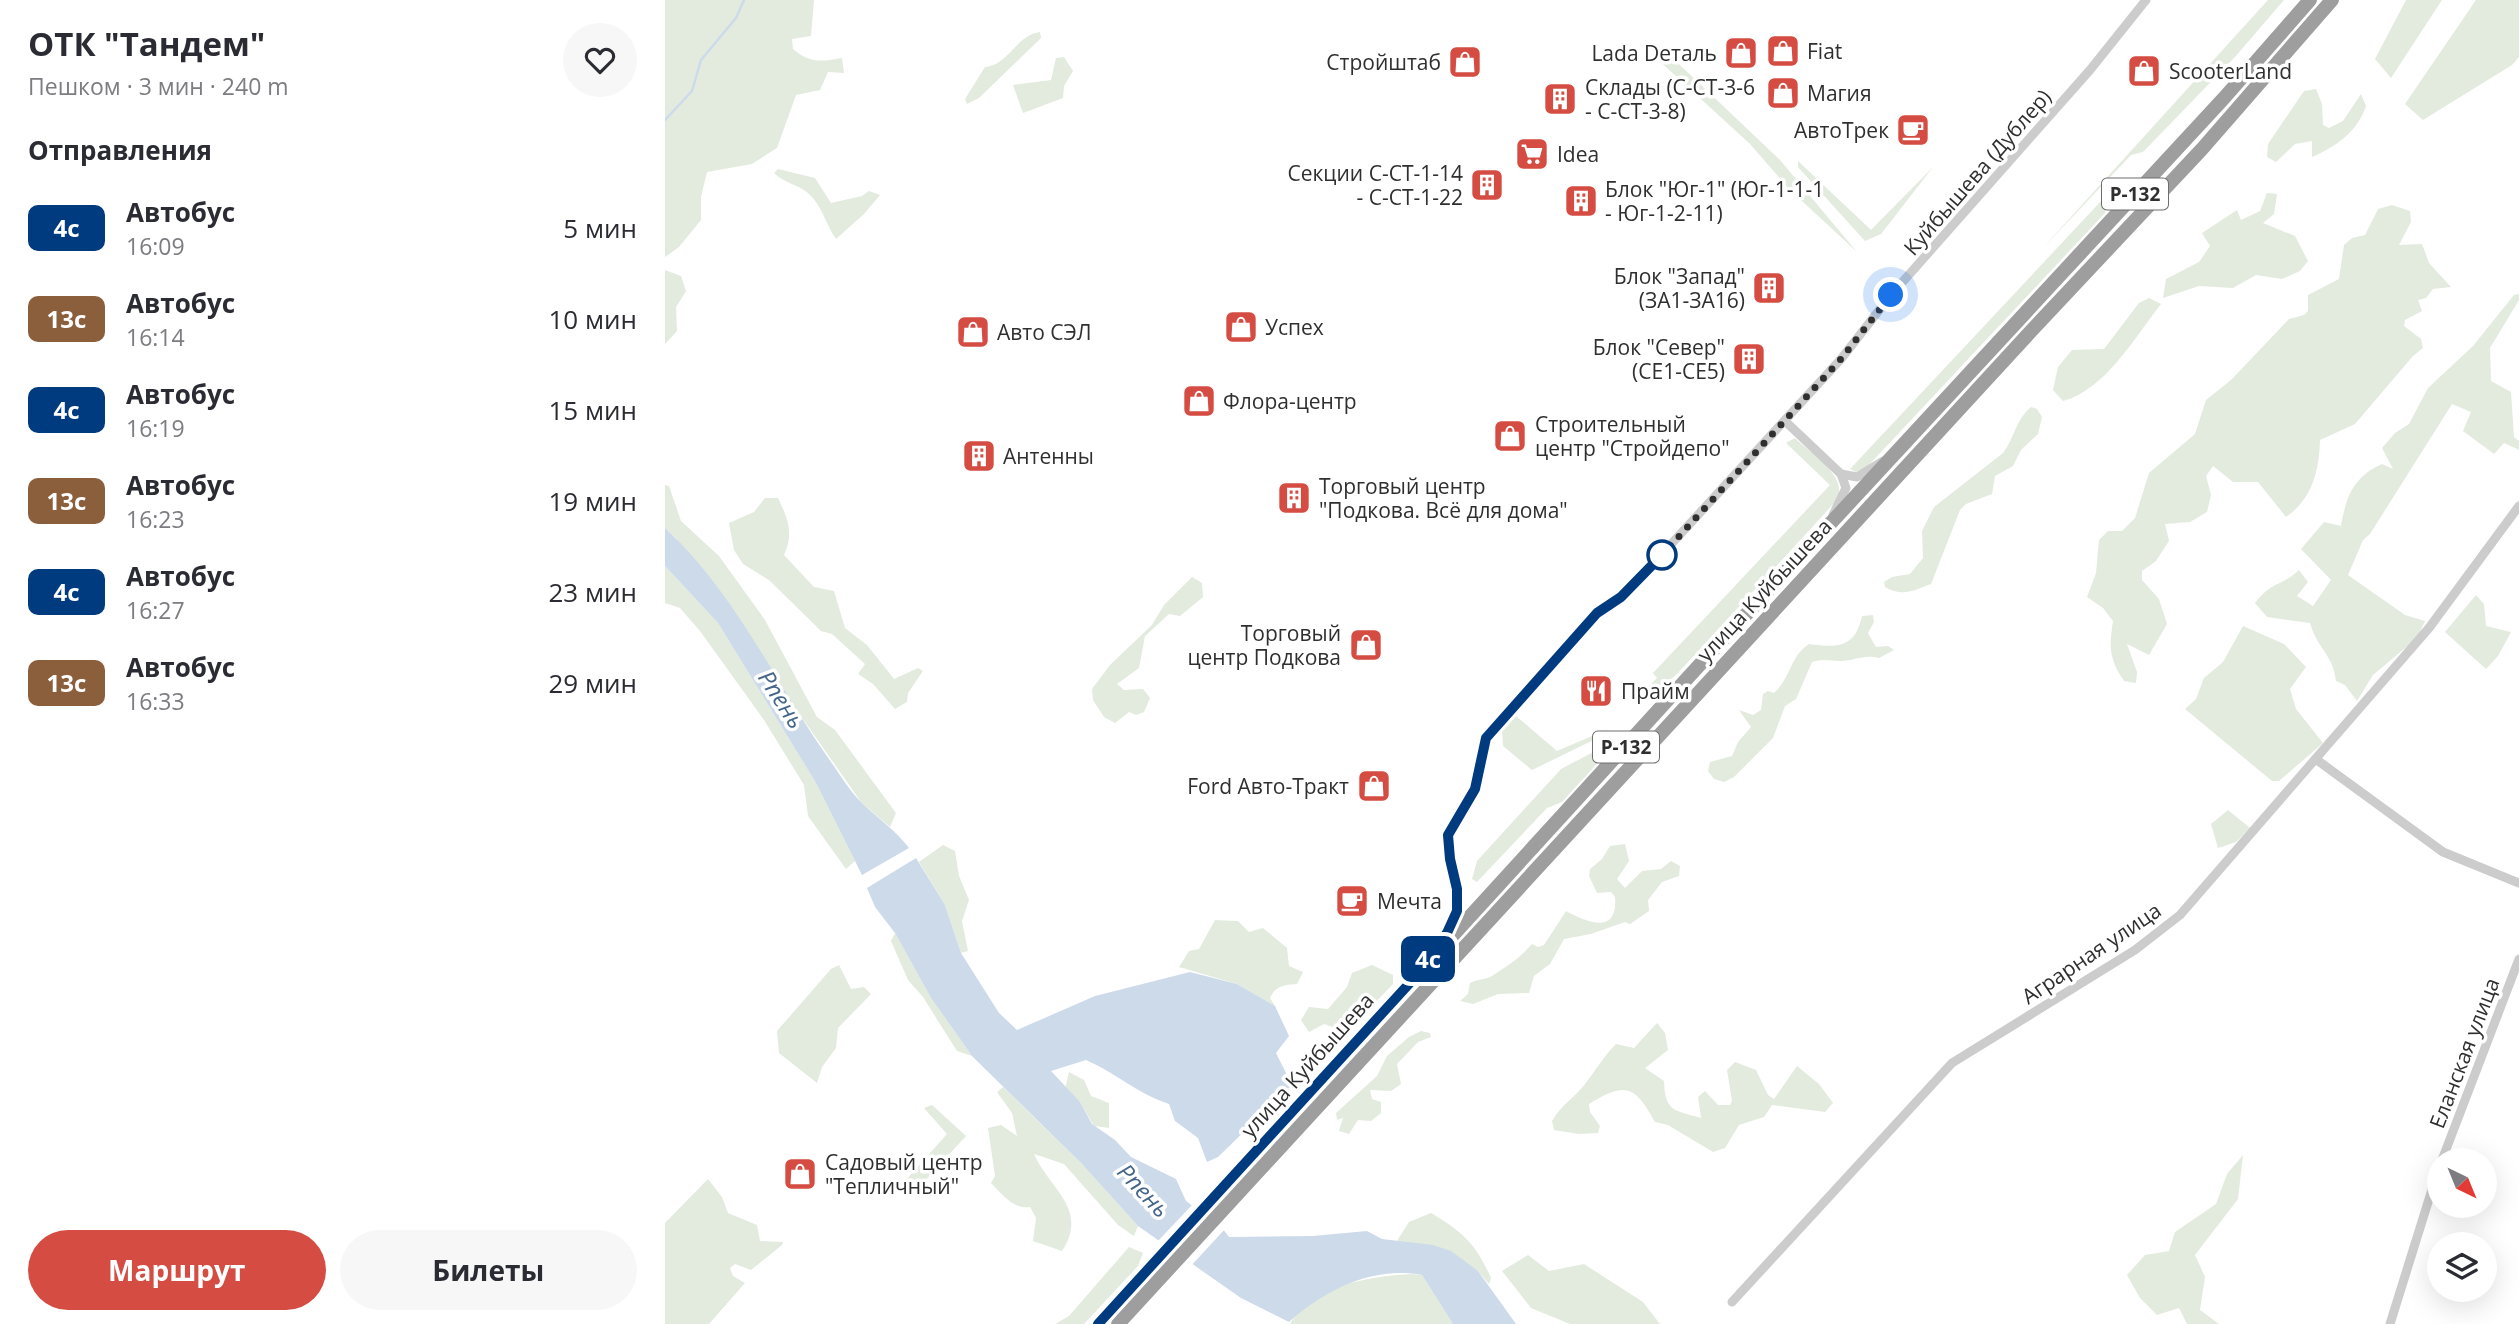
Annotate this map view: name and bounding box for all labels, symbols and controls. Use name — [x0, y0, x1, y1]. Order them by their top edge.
text: ОТК "Тандем" — [28, 21, 265, 66]
button: heart — [563, 23, 637, 97]
shop icon: Fiat — [1764, 32, 1802, 70]
shop icon: Lada Dеталь — [1722, 34, 1760, 72]
place label: Fiat — [1807, 37, 1842, 65]
place label: Lada Dеталь — [1591, 39, 1717, 67]
shop icon: Стройштаб — [1446, 43, 1484, 81]
place label: Стройштаб — [1326, 48, 1441, 76]
shop icon: ScooterLand — [2125, 52, 2163, 90]
place label: ScooterLand — [2169, 57, 2292, 85]
text: Пешком · 3 мин · 240 m — [28, 70, 289, 102]
place label: Склады (С-СТ-3-6 - С-СТ-3-8) — [1585, 73, 1755, 125]
shop icon: Магия — [1764, 74, 1802, 112]
place label: Магия — [1807, 79, 1872, 107]
building icon: Склады (С-СТ-3-6 - С-СТ-3-8) — [1541, 80, 1579, 118]
street label: Куйбышева (Дублер) — [1897, 83, 2057, 261]
cafe icon: АвтоТрек — [1894, 111, 1932, 149]
place label: АвтоТрек — [1794, 116, 1889, 144]
text: Отправления — [28, 132, 212, 168]
supermarket icon: Idea — [1513, 135, 1551, 173]
place label: Idea — [1557, 140, 1599, 168]
place label: Секции С-СТ-1-14 - С-СТ-1-22 — [1288, 159, 1463, 211]
building icon: Секции С-СТ-1-14 - С-СТ-1-22 — [1468, 166, 1506, 204]
place label: Блок "Юг-1" (Юг-1-1-1 - Юг-1-2-11) — [1605, 175, 1824, 227]
road number: Р-132 — [2102, 178, 2168, 210]
building icon: Блок "Юг-1" (Юг-1-1-1 - Юг-1-2-11) — [1562, 182, 1600, 220]
text: Автобус — [126, 194, 235, 230]
text: 5 мин — [563, 210, 637, 246]
text: 4с — [53, 211, 80, 244]
text: 16:09 — [126, 230, 185, 262]
place label: Блок "Запад" (ЗА1-ЗА16) — [1614, 262, 1745, 314]
building icon: Блок "Запад" (ЗА1-ЗА16) — [1750, 269, 1788, 307]
your location — [1873, 277, 1908, 312]
text: Автобус — [126, 285, 235, 321]
text: 10 мин — [548, 301, 637, 337]
text: 13с — [47, 302, 86, 335]
shop icon: Успех — [1222, 308, 1260, 346]
shop icon: Авто СЭЛ — [954, 313, 992, 351]
place label: Успех — [1265, 313, 1324, 341]
place label: Авто СЭЛ — [997, 318, 1092, 346]
text: 16:14 — [126, 321, 185, 353]
place label: Блок "Север" (СЕ1-СЕ5) — [1593, 333, 1725, 385]
building icon: Блок "Север" (СЕ1-СЕ5) — [1730, 340, 1768, 378]
text: Автобус — [126, 376, 235, 412]
shop icon: Флора-центр — [1180, 382, 1218, 420]
place label: Флора-центр — [1223, 387, 1357, 415]
text: 15 мин — [548, 392, 637, 428]
text: 4с — [53, 393, 80, 426]
place label: Строительный центр "Стройдепо" — [1535, 410, 1730, 462]
text: 16:19 — [126, 412, 185, 444]
shop icon: Строительный центр "Стройдепо" — [1491, 417, 1529, 455]
building icon: Антенны — [960, 437, 998, 475]
place label: Антенны — [1003, 442, 1094, 470]
text: Автобус — [126, 467, 235, 503]
place label: Торговый центр "Подкова. Всё для дома" — [1319, 472, 1568, 524]
building icon: Торговый центр "Подкова. Всё для дома" — [1275, 479, 1313, 517]
text: 19 мин — [548, 483, 637, 519]
text: 13с — [47, 484, 86, 517]
text: 16:23 — [126, 503, 185, 535]
street label: улица Куйбышева — [1690, 513, 1838, 667]
unlabelled marker — [1647, 540, 1677, 570]
text: Автобус — [126, 558, 235, 594]
text: 23 мин — [548, 574, 637, 610]
text: 4с — [53, 575, 80, 608]
text: 16:27 — [126, 594, 185, 626]
place label: Торговый центр Подкова — [1187, 619, 1341, 671]
shop icon: Торговый центр Подкова — [1347, 626, 1385, 664]
text: Автобус — [126, 649, 235, 685]
water label: Рпень — [751, 664, 813, 734]
text: 29 мин — [548, 665, 637, 701]
text: 13с — [47, 666, 86, 699]
restaurant icon: Прайм — [1577, 672, 1615, 710]
place label: Прайм — [1621, 677, 1690, 705]
text: 16:33 — [126, 685, 185, 717]
road number: Р-132 — [1593, 732, 1659, 762]
shop icon: Ford Авто-Тракт — [1355, 767, 1393, 805]
place label: Ford Авто-Тракт — [1187, 772, 1349, 800]
cafe icon: Мечта — [1333, 882, 1371, 920]
place label: Мечта — [1377, 887, 1442, 915]
street label: Аграрная улица — [2016, 896, 2166, 1010]
line badge: 4с — [1397, 936, 1459, 982]
text: 4с — [1415, 942, 1441, 975]
street label: Еланская улица — [2422, 974, 2506, 1132]
street label: улица Куйбышева — [1234, 987, 1380, 1143]
place label: Садовый центр "Тепличный" — [825, 1148, 983, 1200]
north arrow — [2427, 1148, 2497, 1218]
map controls — [2427, 1148, 2497, 1302]
shop icon: Садовый центр "Тепличный" — [781, 1155, 819, 1193]
water label: Рпень — [1111, 1156, 1177, 1224]
button: Маршрут — [28, 1230, 326, 1310]
button: Билеты — [340, 1230, 637, 1310]
button: layers — [2427, 1232, 2497, 1302]

